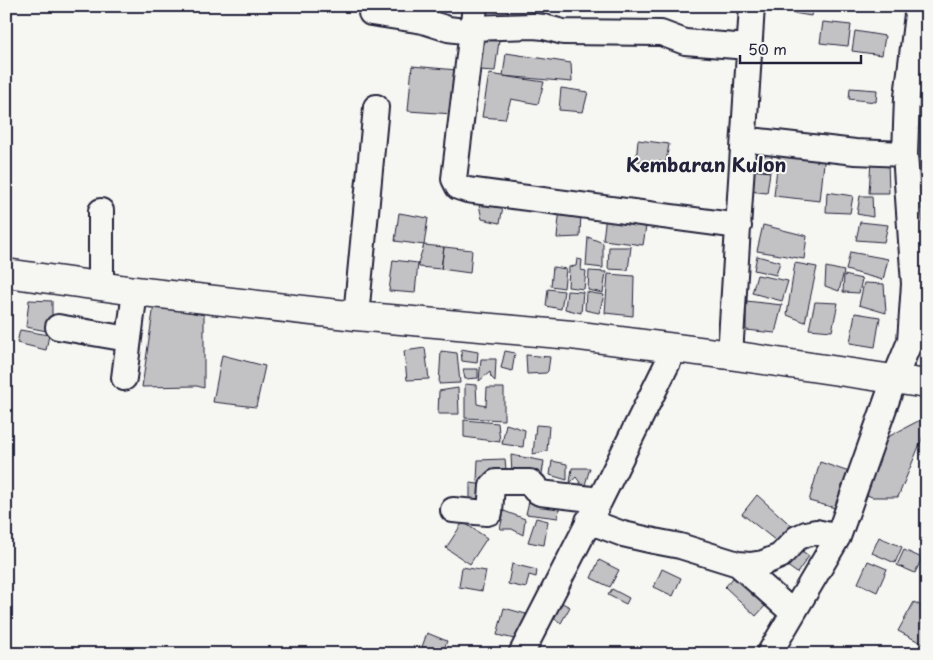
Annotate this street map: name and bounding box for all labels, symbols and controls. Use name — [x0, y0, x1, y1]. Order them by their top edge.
scale bar — [740, 32, 862, 64]
text: 50 m — [748, 37, 787, 60]
district label: Kembaran Kulon — [626, 150, 786, 178]

